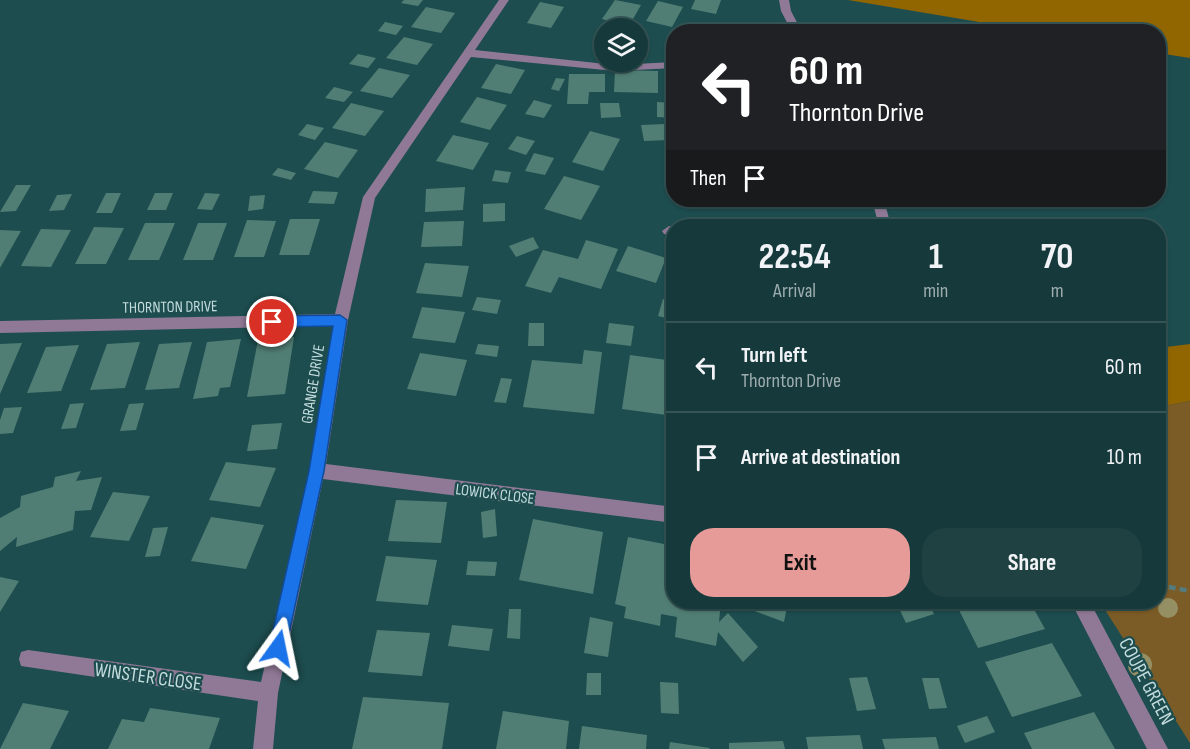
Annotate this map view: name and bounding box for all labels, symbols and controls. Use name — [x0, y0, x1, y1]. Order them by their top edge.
map controls — [594, 18, 648, 72]
button: layers — [594, 18, 648, 72]
text: 60 m — [789, 46, 863, 97]
icon: left — [690, 48, 768, 126]
text: Thornton Drive — [789, 97, 924, 129]
icon: arrive — [738, 162, 771, 195]
text: Then — [690, 165, 726, 192]
text: 22:54 — [758, 236, 831, 279]
text: 1 — [929, 236, 943, 279]
text: 70 — [1041, 236, 1073, 279]
text: Arrival — [773, 279, 816, 303]
text: min — [923, 279, 948, 303]
text: m — [1051, 279, 1064, 303]
pin — [246, 296, 297, 347]
street label: THORNTON DRIVE — [122, 297, 218, 318]
icon: arrive — [255, 305, 288, 338]
text: Turn left — [741, 342, 807, 369]
street label: GRANGE DRIVE — [298, 343, 329, 425]
icon: left — [690, 351, 723, 384]
text: 60 m — [1105, 354, 1142, 381]
text: Thornton Drive — [741, 369, 841, 393]
icon: arrive — [690, 441, 723, 474]
text: Arrive at destination — [741, 444, 900, 471]
text: 10 m — [1107, 444, 1142, 471]
street label: LOWICK CLOSE — [454, 480, 535, 509]
button: Exit — [690, 528, 910, 597]
button: Share — [922, 528, 1142, 597]
position arrow — [246, 616, 310, 680]
street label: COUPE GREEN — [1113, 634, 1179, 729]
street label: WINSTER CLOSE — [93, 658, 203, 696]

